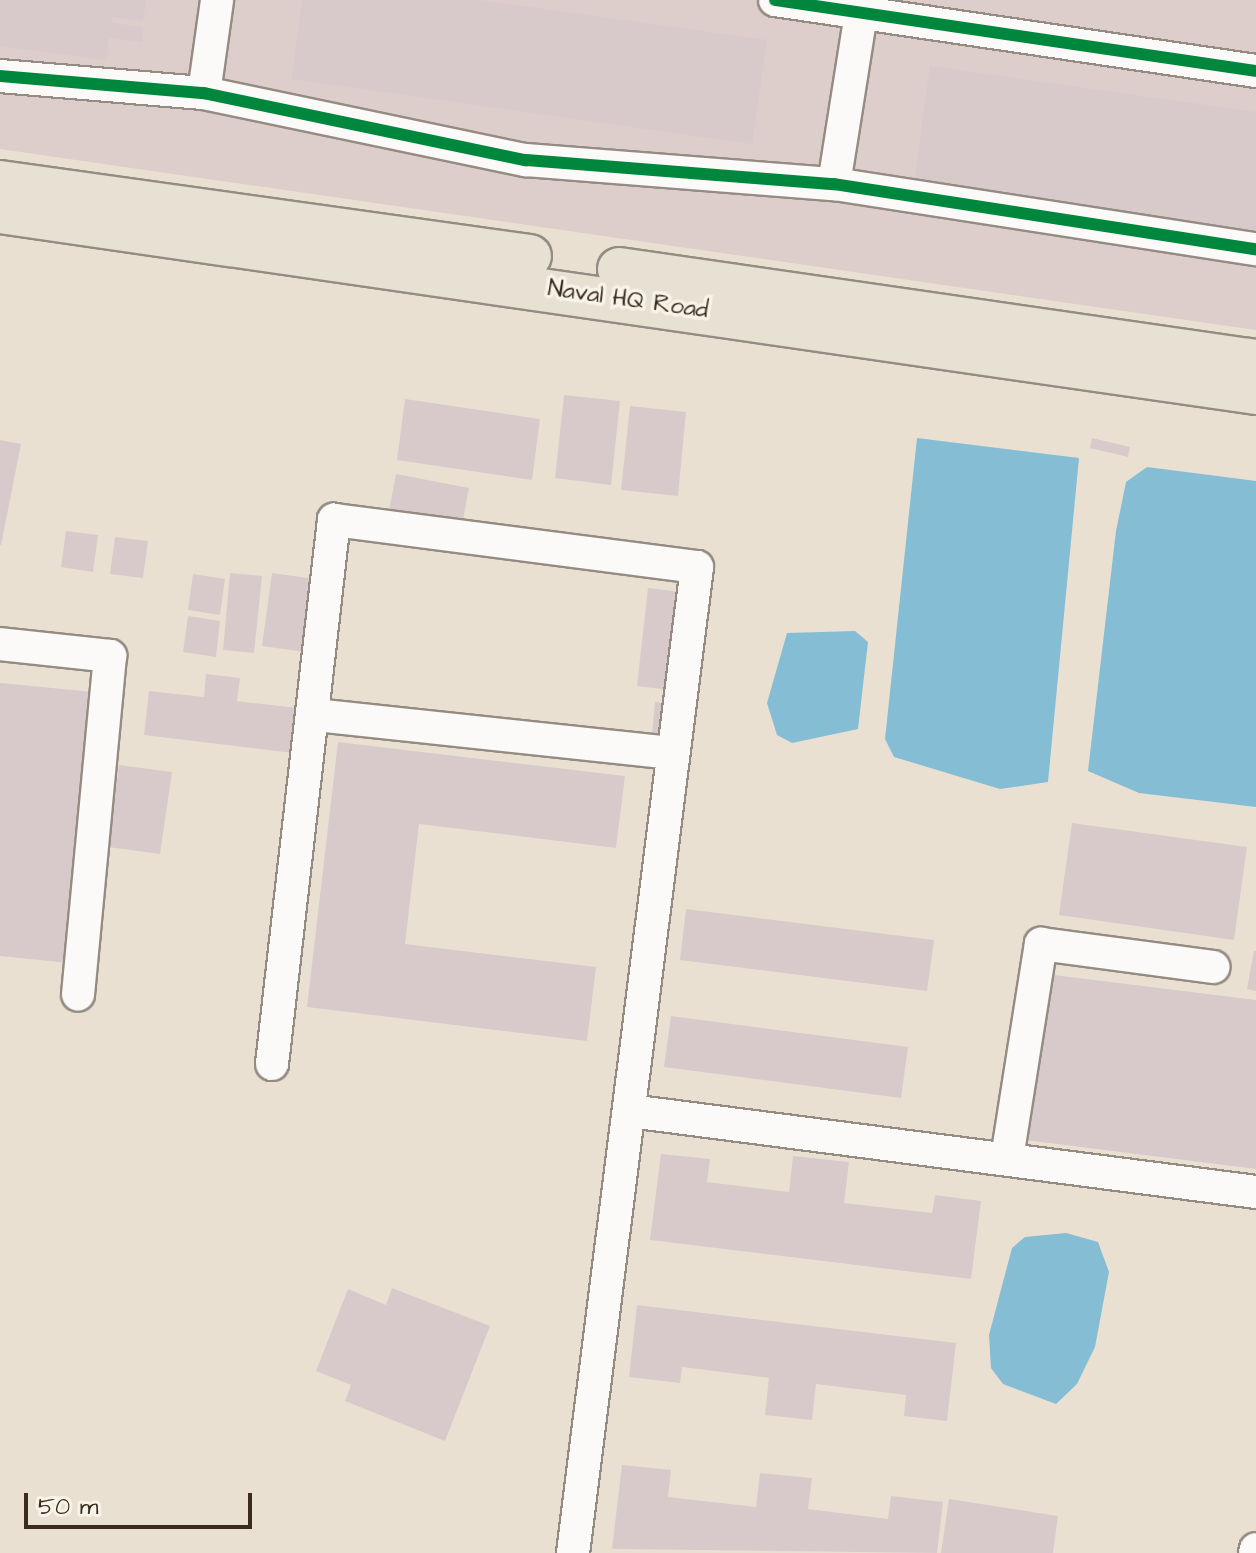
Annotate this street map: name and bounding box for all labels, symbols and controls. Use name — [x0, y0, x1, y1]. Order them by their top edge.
street label: Naval HQ Road — [546, 274, 710, 326]
scale bar — [28, 1477, 256, 1527]
text: 50 m — [38, 1490, 98, 1524]

